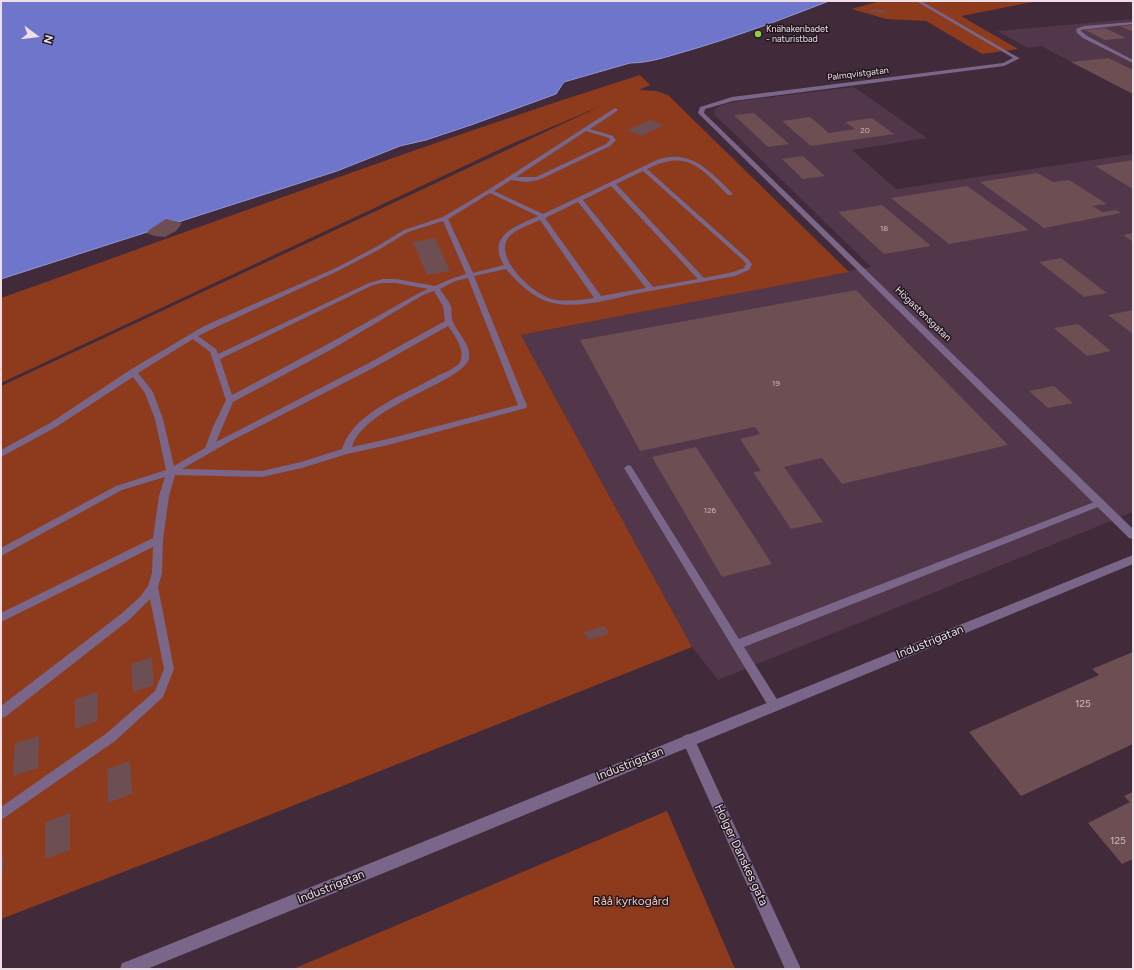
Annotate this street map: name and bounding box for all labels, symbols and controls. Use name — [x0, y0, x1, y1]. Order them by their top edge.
north arrow — [16, 16, 56, 56]
place label: Knähakenbadet - naturistbad — [766, 24, 828, 45]
marker: Knähakenbadet - naturistbad — [753, 29, 763, 39]
text: N — [41, 33, 55, 45]
street label: Palmqvistgatan — [827, 65, 889, 83]
house number: 20 — [860, 126, 870, 136]
house number: 18 — [880, 224, 888, 234]
street label: Högastensgatan — [892, 284, 954, 344]
house number: 19 — [772, 379, 780, 389]
house number: 126 — [704, 506, 716, 516]
street label: Industrigatan — [894, 622, 966, 662]
house number: 125 — [1075, 698, 1091, 710]
street label: Industrigatan — [594, 744, 666, 784]
street label: Holger Danskes gata — [711, 802, 771, 908]
house number: 125 — [1110, 835, 1126, 847]
street label: Industrigatan — [295, 867, 367, 907]
park label: Råå kyrkogård — [593, 894, 669, 908]

